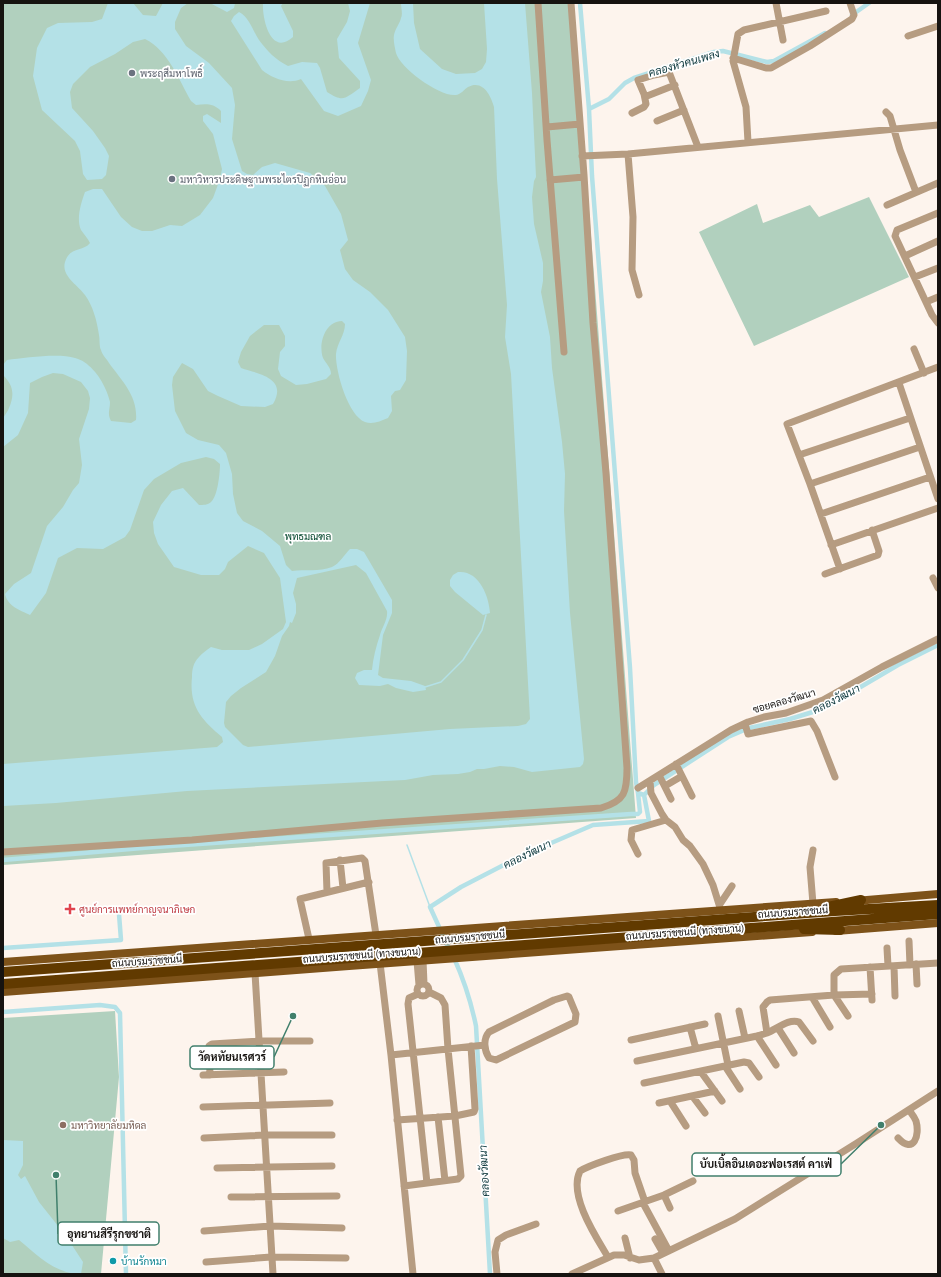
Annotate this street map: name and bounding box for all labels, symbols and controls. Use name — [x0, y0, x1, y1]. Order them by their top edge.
water label: คลองหัวคนเพลง — [647, 46, 721, 79]
place label: พระฤสีมหาโพธิ์ — [140, 64, 203, 80]
marker: พระฤสีมหาโพธิ์ — [127, 68, 137, 78]
place label: มหาวิหารประดิษฐานพระไตรปิฏกหินอ่อน — [180, 173, 346, 187]
marker: มหาวิหารประดิษฐานพระไตรปิฏกหินอ่อน — [167, 174, 177, 184]
park label: พุทธมณฑล — [285, 531, 331, 544]
water label: คลองวัฒนา — [810, 681, 862, 716]
street label: ซอยคลองวัฒนา — [751, 686, 817, 715]
water label: คลองวัฒนา — [501, 836, 553, 871]
place label: ศูนย์การแพทย์กาญจนาภิเษก — [79, 902, 196, 917]
marker: ศูนย์การแพทย์กาญจนาภิเษก — [64, 903, 76, 915]
street label: ถนนบรมราชชนนี — [757, 903, 829, 920]
street label: ถนนบรมราชชนนี (ทางขนาน) — [625, 921, 745, 942]
street label: ถนนบรมราชชนนี — [434, 927, 506, 946]
street label: ถนนบรมราชชนนี (ทางขนาน) — [302, 944, 422, 965]
street label: ถนนบรมราชชนนี — [111, 952, 183, 969]
callout: วัดหทัยนเรศวร์ — [190, 1046, 274, 1069]
text: วัดหทัยนเรศวร์ — [198, 1049, 267, 1063]
place label: มหาวิทยาลัยมหิดล — [71, 1119, 147, 1131]
marker: มหาวิทยาลัยมหิดล — [58, 1120, 68, 1130]
water label: คลองวัฒนา — [476, 1145, 491, 1197]
callout: บับเบิ้ลอินเดอะฟอเรสต์ คาเฟ่ — [692, 1153, 841, 1176]
text: บับเบิ้ลอินเดอะฟอเรสต์ คาเฟ่ — [700, 1153, 832, 1170]
callout: อุทยานสิรีรุกขชาติ — [58, 1222, 159, 1245]
text: อุทยานสิรีรุกขชาติ — [67, 1226, 151, 1242]
place label: บ้านรักหมา — [121, 1255, 167, 1267]
marker: บ้านรักหมา — [108, 1256, 118, 1266]

